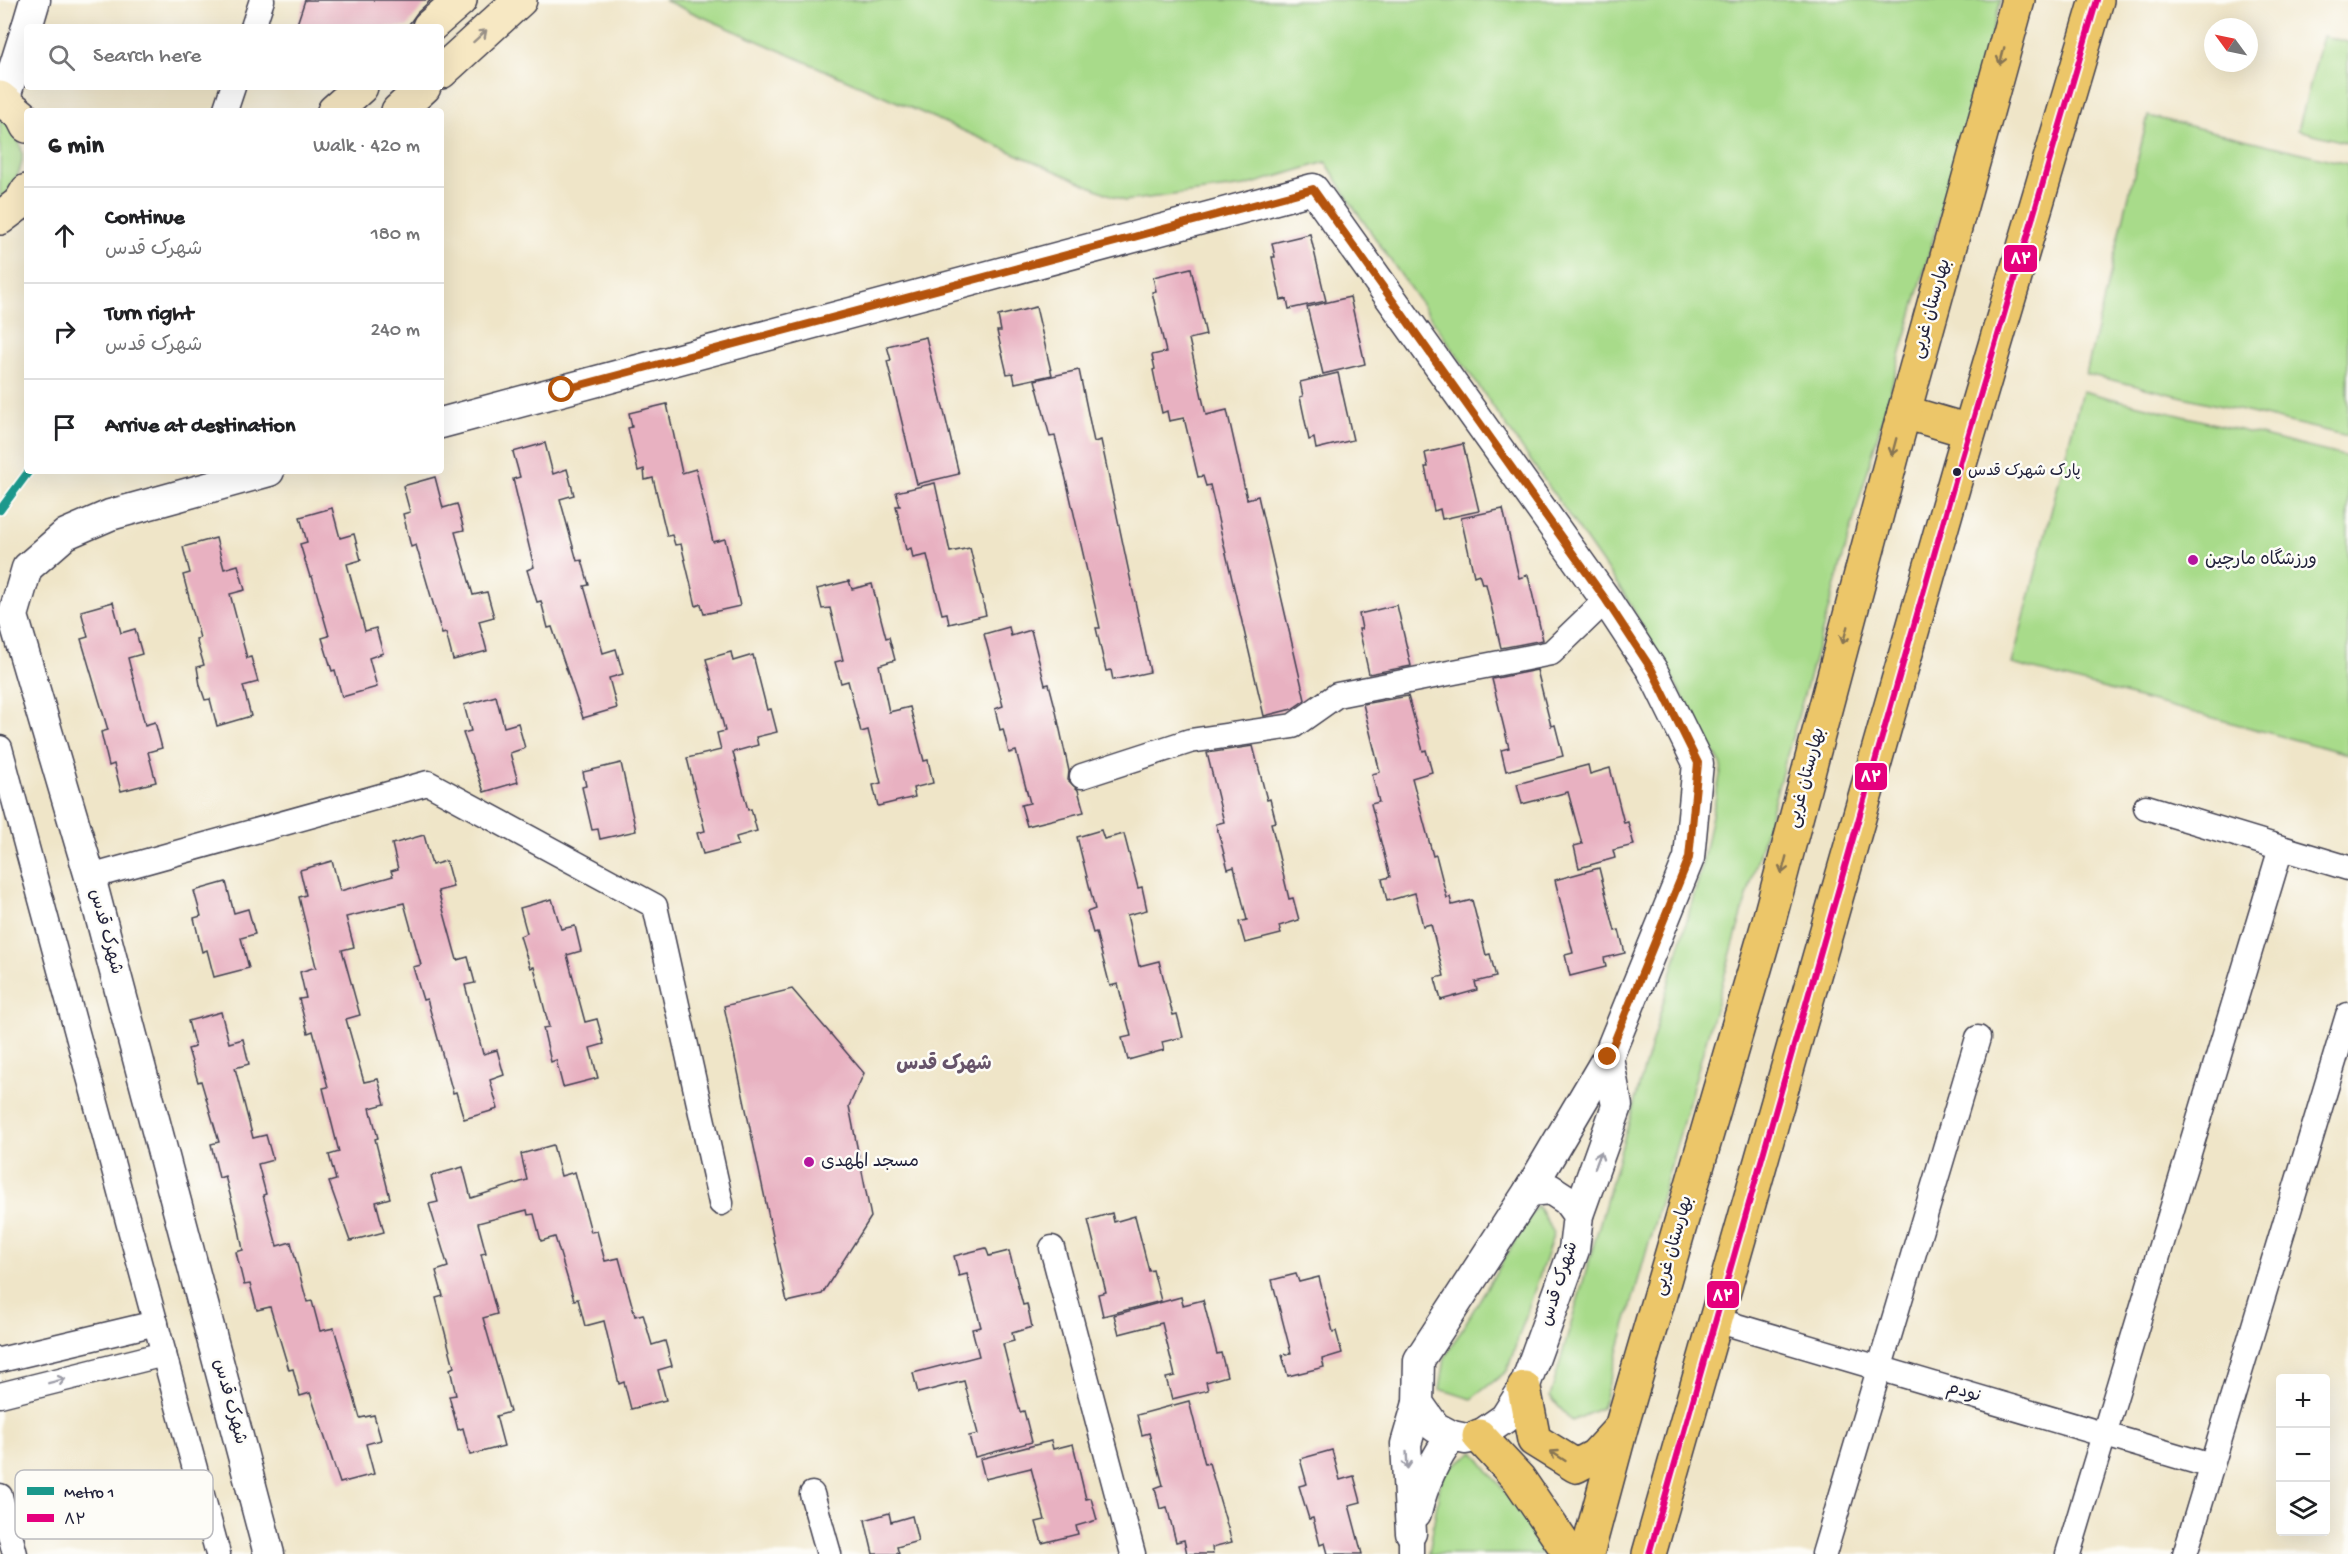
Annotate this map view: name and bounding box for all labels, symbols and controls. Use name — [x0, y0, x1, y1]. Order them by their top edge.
north arrow — [2204, 18, 2258, 72]
search box — [24, 24, 444, 90]
one-way arrow — [473, 29, 488, 43]
icon: search — [45, 41, 78, 74]
text: Search here — [93, 44, 201, 70]
one-way arrow — [1996, 47, 2007, 66]
text: 6 min — [48, 132, 104, 163]
text: Walk · 420 m — [313, 136, 420, 159]
text: Continue — [105, 206, 185, 232]
icon: ahead — [48, 219, 81, 252]
text: 180 m — [371, 224, 420, 247]
text: شهرک قدس — [105, 239, 202, 262]
line badge: ۸۲ — [2003, 244, 2038, 273]
text: ۸۲ — [2010, 252, 2032, 271]
street label: بهارستان غربی — [1908, 257, 1956, 361]
text: Turn right — [105, 302, 193, 328]
icon: right — [48, 315, 81, 348]
text: 240 m — [370, 320, 420, 343]
text: شهرک قدس — [105, 335, 202, 358]
route start — [548, 376, 574, 402]
icon: arrive — [48, 411, 81, 444]
text: Arrive at destination — [105, 414, 295, 440]
one-way arrow — [1888, 437, 1900, 456]
place label: پارک شهرک قدس — [1968, 463, 2081, 482]
marker: پارک شهرک قدس — [1951, 466, 1963, 478]
place label: ورزشگاه مارچین — [2205, 548, 2317, 571]
marker: ورزشگاه مارچین — [2186, 553, 2200, 567]
one-way arrow — [1838, 626, 1850, 645]
street label: بهارستان غربی — [1784, 726, 1830, 830]
line badge: ۸۲ — [1854, 762, 1888, 791]
text: ۸۲ — [1860, 770, 1882, 789]
one-way arrow — [1778, 855, 1790, 874]
street label: شهرک قدس — [84, 887, 126, 977]
route end — [1594, 1043, 1620, 1069]
district label: شهرک قدس — [896, 1052, 992, 1077]
one-way arrow — [1593, 1151, 1604, 1170]
place label: مسجد المهدی — [821, 1152, 919, 1173]
marker: مسجد المهدی — [802, 1155, 816, 1169]
street label: بهارستان غربی — [1650, 1194, 1698, 1298]
street label: شهرک قدس — [1536, 1239, 1584, 1329]
line badge: ۸۲ — [1706, 1280, 1740, 1309]
text: ۸۲ — [1712, 1289, 1734, 1308]
street label: شهرک قدس — [208, 1357, 250, 1447]
one-way arrow — [47, 1374, 66, 1386]
map controls — [2276, 1374, 2330, 1536]
button: + — [2276, 1374, 2330, 1428]
street label: نودم — [1944, 1378, 1984, 1409]
button: − — [2276, 1428, 2330, 1482]
one-way arrow — [1401, 1449, 1412, 1469]
one-way arrow — [1550, 1449, 1567, 1461]
legend — [15, 1470, 213, 1539]
button: layers — [2276, 1482, 2330, 1536]
text: Metro 1 — [64, 1485, 114, 1504]
text: ۸۲ — [64, 1512, 86, 1531]

